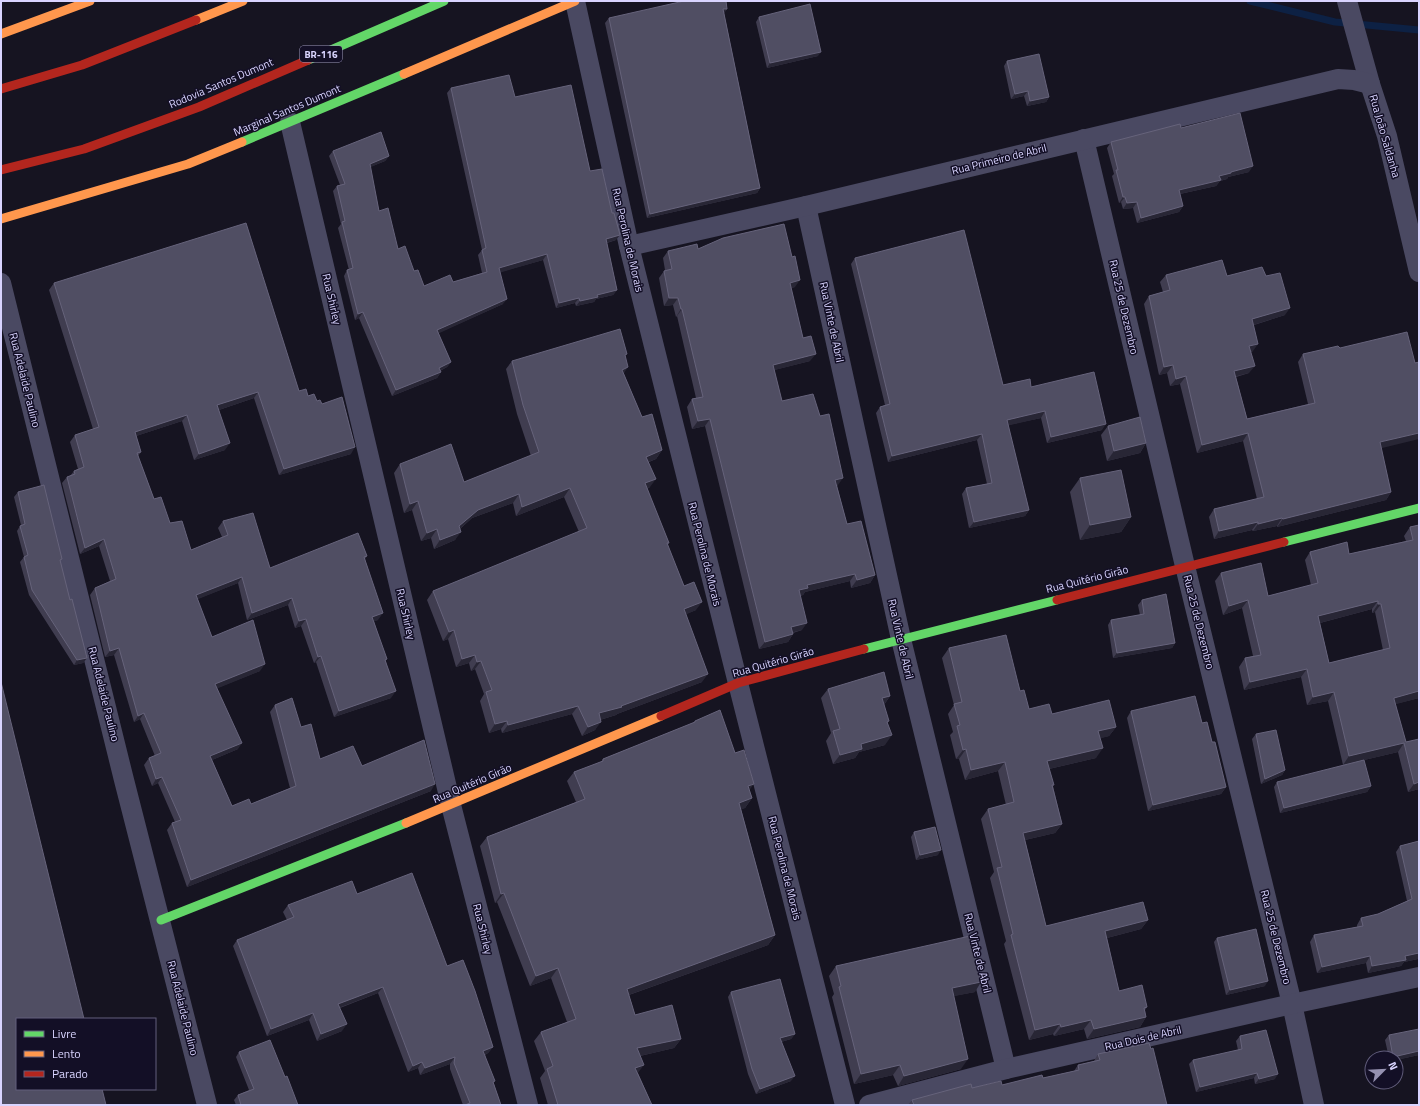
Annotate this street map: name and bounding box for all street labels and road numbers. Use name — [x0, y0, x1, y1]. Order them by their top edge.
road number: BR-116 — [300, 46, 342, 62]
street label: Rodovia Santos Dumont — [166, 54, 276, 112]
street label: Marginal Santos Dumont — [231, 80, 343, 140]
street label: Rua João Saldanha — [1365, 93, 1405, 180]
street label: Rua Primeiro de Abril — [950, 139, 1048, 179]
street label: Rua Perolina de Morais — [608, 186, 648, 294]
street label: Rua 25 de Dezembro — [1105, 258, 1143, 356]
street label: Rua Shirley — [318, 272, 346, 327]
street label: Rua Vinte de Abril — [816, 280, 848, 364]
street label: Rua Adelaide Paulino — [5, 331, 45, 429]
street label: Rua Perolina de Morais — [684, 500, 726, 608]
street label: Rua Quitério Girão — [1044, 561, 1130, 597]
street label: Rua 25 de Dezembro — [1180, 573, 1219, 671]
street label: Rua Shirley — [392, 587, 420, 642]
street label: Rua Vinte de Abril — [884, 597, 918, 681]
street label: Rua Quitério Girão — [730, 643, 816, 681]
street label: Rua Adelaide Paulino — [84, 645, 124, 743]
street label: Rua Quitério Girão — [430, 759, 514, 807]
street label: Rua Perolina de Morais — [764, 814, 806, 922]
street label: Rua 25 de Dezembro — [1257, 888, 1296, 986]
street label: Rua Shirley — [469, 902, 497, 957]
street label: Rua Vinte de Abril — [960, 911, 996, 995]
street label: Rua Adelaide Paulino — [163, 959, 203, 1057]
street label: Rua Dois de Abril — [1103, 1021, 1183, 1055]

